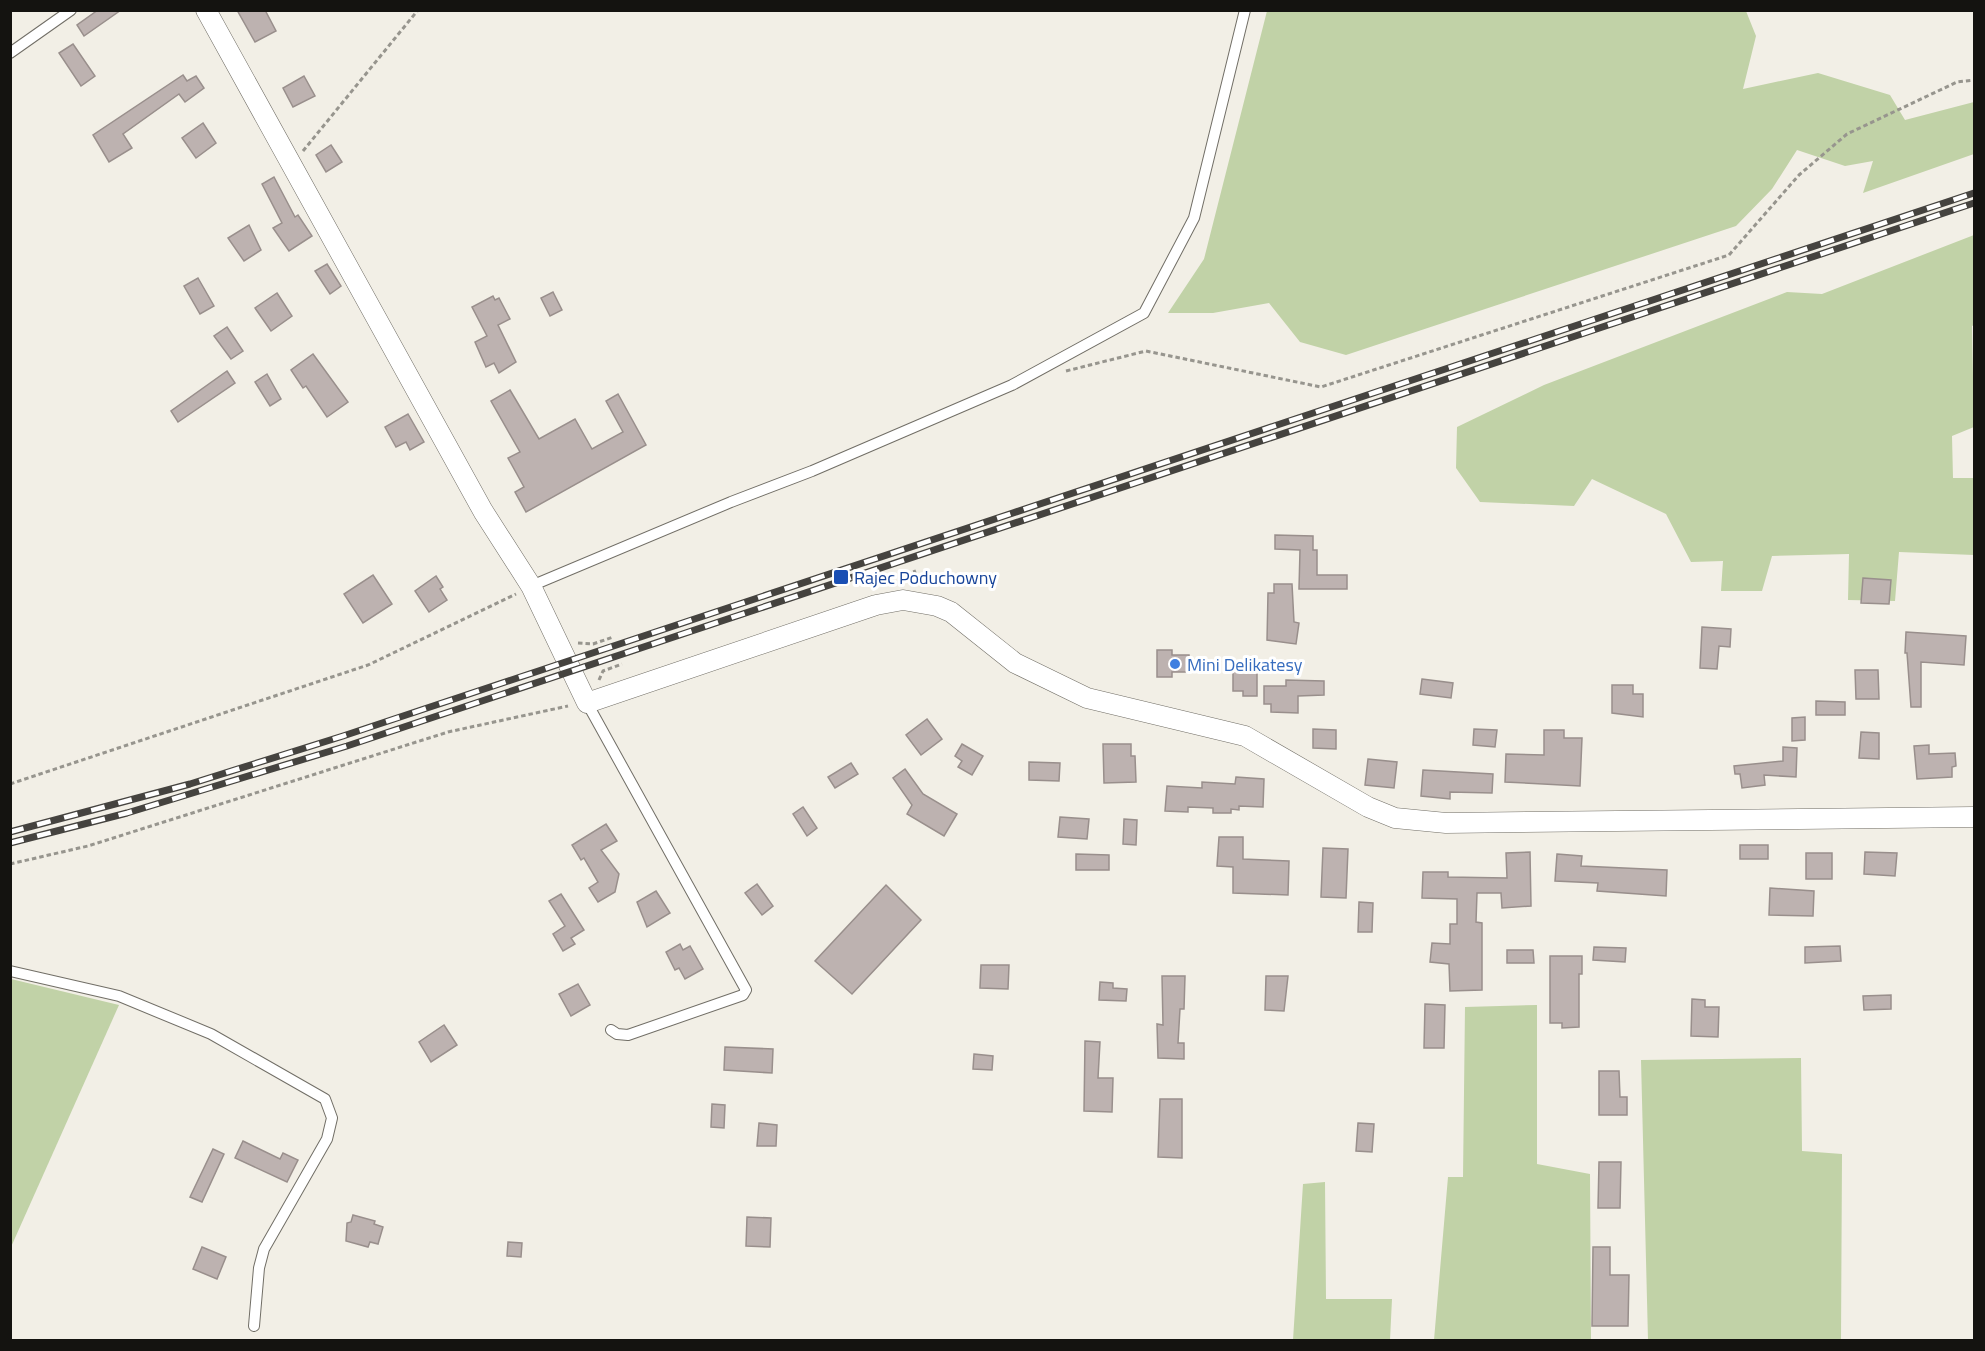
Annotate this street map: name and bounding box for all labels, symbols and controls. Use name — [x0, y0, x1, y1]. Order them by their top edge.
place label: Rajec Poduchowny — [854, 564, 997, 591]
marker: Rajec Poduchowny — [832, 568, 850, 586]
place label: Mini Delikatesy — [1187, 651, 1303, 678]
marker: Mini Delikatesy — [1168, 657, 1182, 671]

